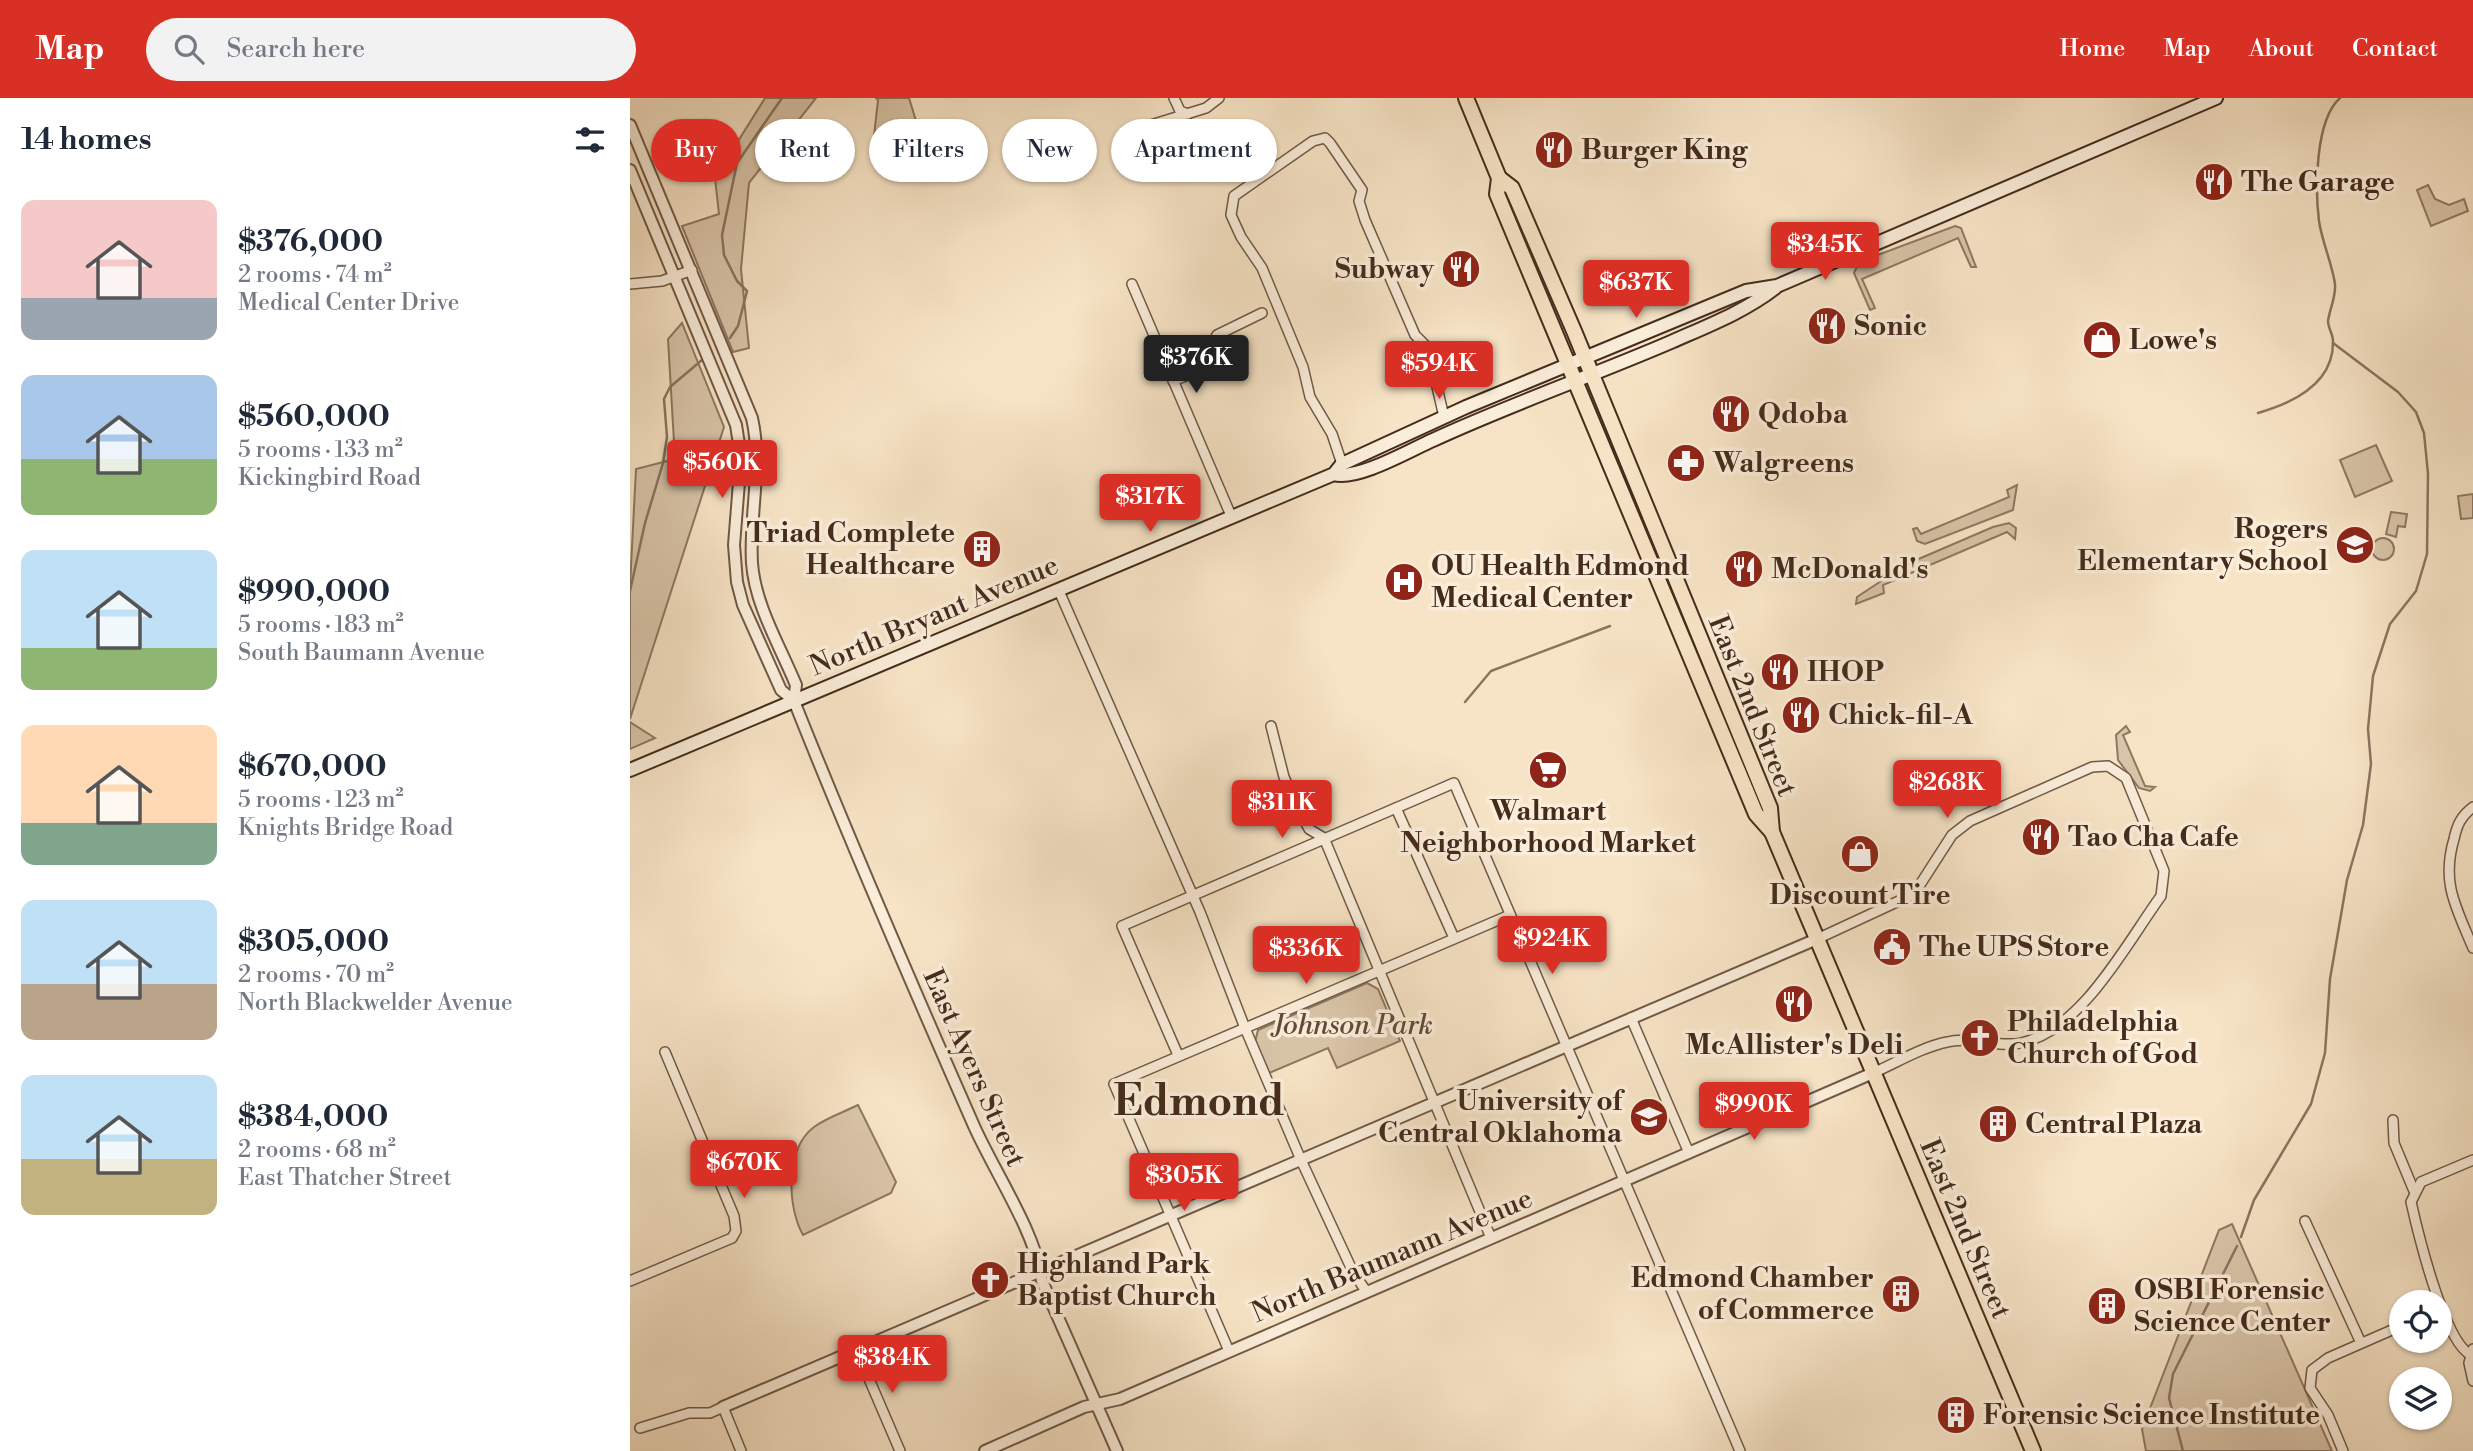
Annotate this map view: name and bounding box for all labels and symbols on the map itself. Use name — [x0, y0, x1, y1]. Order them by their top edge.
restaurant icon: Burger King — [1533, 129, 1575, 171]
place label: Burger King — [1581, 133, 1748, 168]
restaurant icon: The Garage — [2193, 161, 2235, 203]
place label: The Garage — [2241, 165, 2395, 200]
pin: $345K — [1776, 222, 1874, 282]
restaurant icon: Subway — [1440, 248, 1482, 290]
place label: Subway — [1335, 252, 1435, 287]
pin: $637K — [1587, 260, 1685, 320]
restaurant icon: Sonic — [1806, 305, 1848, 347]
place label: Sonic — [1854, 309, 1927, 344]
shop icon: Lowe's — [2081, 319, 2123, 361]
place label: Lowe's — [2129, 323, 2217, 358]
pin: $376K — [1147, 336, 1245, 395]
pin: $594K — [1390, 342, 1488, 401]
restaurant icon: Qdoba — [1710, 393, 1752, 435]
place label: Qdoba — [1758, 397, 1849, 432]
pin: $560K — [673, 440, 771, 500]
pharmacy icon: Walgreens — [1665, 442, 1707, 484]
place label: Walgreens — [1712, 446, 1854, 481]
pin: $317K — [1101, 474, 1199, 534]
place label: Rogers Elementary School — [2077, 512, 2328, 579]
place label: Triad Complete Healthcare — [747, 516, 955, 583]
school or university icon: Rogers Elementary School — [2334, 524, 2376, 566]
building icon: Triad Complete Healthcare — [961, 528, 1003, 570]
street label: North Bryant Avenue — [804, 548, 1064, 684]
restaurant icon: McDonald's — [1723, 548, 1765, 590]
place label: OU Health Edmond Medical Center — [1431, 549, 1690, 616]
place label: McDonald's — [1771, 552, 1928, 587]
hospital icon: OU Health Edmond Medical Center — [1383, 561, 1425, 603]
street label: East 2nd Street — [1700, 610, 1804, 802]
restaurant icon: IHOP — [1759, 651, 1801, 693]
place label: IHOP — [1807, 655, 1884, 690]
restaurant icon: Chick-fil-A — [1780, 694, 1822, 736]
place label: Chick-fil-A — [1828, 698, 1974, 733]
supermarket icon: Walmart Neighborhood Market — [1527, 749, 1569, 791]
pin: $268K — [1898, 760, 1996, 820]
pin: $311K — [1233, 780, 1331, 840]
place label: Walmart Neighborhood Market — [1400, 794, 1697, 861]
restaurant icon: Tao Cha Cafe — [2020, 816, 2062, 858]
place label: Tao Cha Cafe — [2068, 820, 2239, 855]
shop icon: Discount Tire — [1839, 833, 1881, 875]
place label: Discount Tire — [1769, 878, 1951, 913]
pin: $924K — [1503, 916, 1601, 976]
pin: $336K — [1257, 926, 1355, 986]
public building icon: The UPS Store — [1871, 926, 1913, 968]
place label: The UPS Store — [1919, 930, 2109, 965]
street label: East Ayers Street — [915, 964, 1033, 1172]
restaurant icon: McAllister's Deli — [1773, 983, 1815, 1025]
place label: Philadelphia Church of God — [2007, 1005, 2198, 1072]
park label: Johnson Park — [1270, 1008, 1433, 1043]
church icon: Philadelphia Church of God — [1959, 1017, 2001, 1059]
place label: McAllister's Deli — [1685, 1028, 1903, 1063]
district label: Edmond — [1114, 1076, 1284, 1129]
pin: $990K — [1705, 1082, 1803, 1142]
place label: University of Central Oklahoma — [1378, 1084, 1625, 1151]
school or university icon: University of Central Oklahoma — [1628, 1096, 1670, 1138]
building icon: Central Plaza — [1977, 1103, 2019, 1145]
place label: Central Plaza — [2025, 1107, 2203, 1142]
street label: East 2nd Street — [1911, 1134, 2019, 1324]
pin: $670K — [695, 1140, 793, 1200]
pin: $305K — [1135, 1154, 1233, 1213]
street label: North Baumann Avenue — [1246, 1181, 1538, 1331]
place label: Highland Park Baptist Church — [1017, 1247, 1216, 1314]
church icon: Highland Park Baptist Church — [969, 1259, 1011, 1301]
place label: Edmond Chamber of Commerce — [1631, 1261, 1874, 1328]
building icon: Edmond Chamber of Commerce — [1880, 1273, 1922, 1315]
place label: OSBI Forensic Science Center — [2134, 1273, 2331, 1340]
building icon: OSBI Forensic Science Center — [2086, 1285, 2128, 1327]
pin: $384K — [843, 1336, 941, 1395]
building icon: Forensic Science Institute — [1935, 1394, 1977, 1436]
place label: Forensic Science Institute — [1983, 1398, 2320, 1433]

